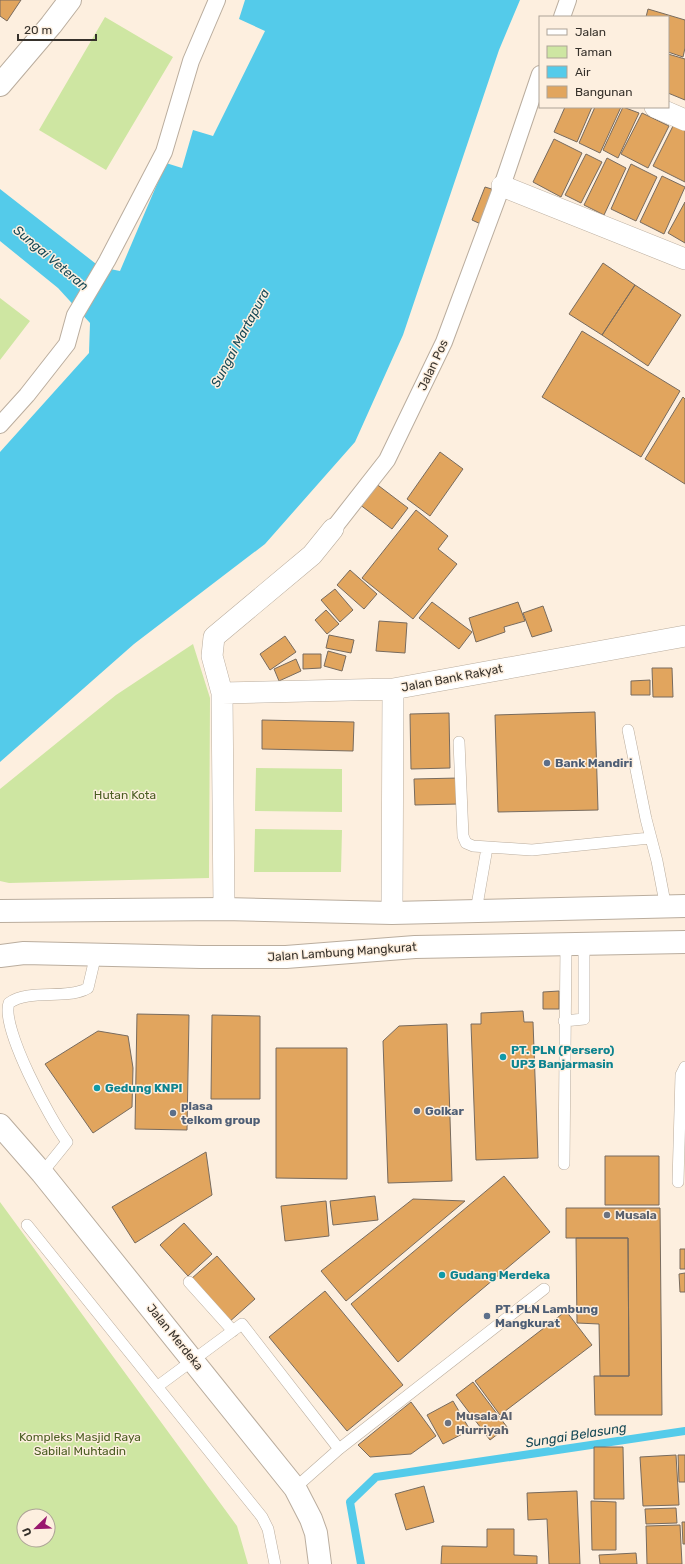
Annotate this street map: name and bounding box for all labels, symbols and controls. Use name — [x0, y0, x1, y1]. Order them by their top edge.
scale bar — [18, 16, 96, 42]
legend — [539, 16, 669, 108]
text: 20 m — [24, 23, 52, 37]
text: Jalan — [575, 25, 606, 39]
text: Taman — [575, 45, 612, 59]
text: Air — [575, 65, 591, 79]
text: Bangunan — [575, 85, 632, 99]
water label: Sungai Veteran — [10, 222, 91, 294]
water label: Sungai Martapura — [208, 286, 273, 390]
street label: Jalan Pos — [415, 337, 451, 393]
street label: Jalan Bank Rakyat — [400, 661, 504, 695]
place label: Bank Mandiri — [555, 756, 632, 770]
marker: Bank Mandiri — [542, 758, 552, 768]
park label: Hutan Kota — [94, 788, 156, 802]
street label: Jalan Lambung Mangkurat — [267, 940, 417, 964]
place label: PT. PLN (Persero) UP3 Banjarmasin — [511, 1043, 615, 1071]
marker: PT. PLN (Persero) UP3 Banjarmasin — [498, 1052, 508, 1062]
place label: Gedung KNPI — [105, 1081, 183, 1095]
marker: Gedung KNPI — [92, 1083, 102, 1093]
place label: plasa telkom group — [181, 1099, 261, 1127]
place label: Golkar — [425, 1104, 464, 1118]
marker: Golkar — [412, 1106, 422, 1116]
marker: plasa telkom group — [168, 1108, 178, 1118]
place label: Musala — [615, 1208, 657, 1222]
marker: Musala — [602, 1210, 612, 1220]
place label: Gudang Merdeka — [450, 1268, 550, 1282]
marker: Gudang Merdeka — [437, 1270, 447, 1280]
street label: Jalan Merdeka — [144, 1301, 206, 1373]
place label: PT. PLN Lambung Mangkurat — [495, 1302, 598, 1330]
marker: PT. PLN Lambung Mangkurat — [482, 1311, 492, 1321]
place label: Musala Al Hurriyah — [456, 1409, 512, 1437]
marker: Musala Al Hurriyah — [443, 1418, 453, 1428]
water label: Sungai Belasung — [524, 1420, 628, 1451]
park label: Kompleks Masjid Raya Sabilal Muhtadin — [19, 1430, 141, 1458]
north arrow — [16, 1508, 56, 1548]
text: U — [20, 1525, 35, 1538]

